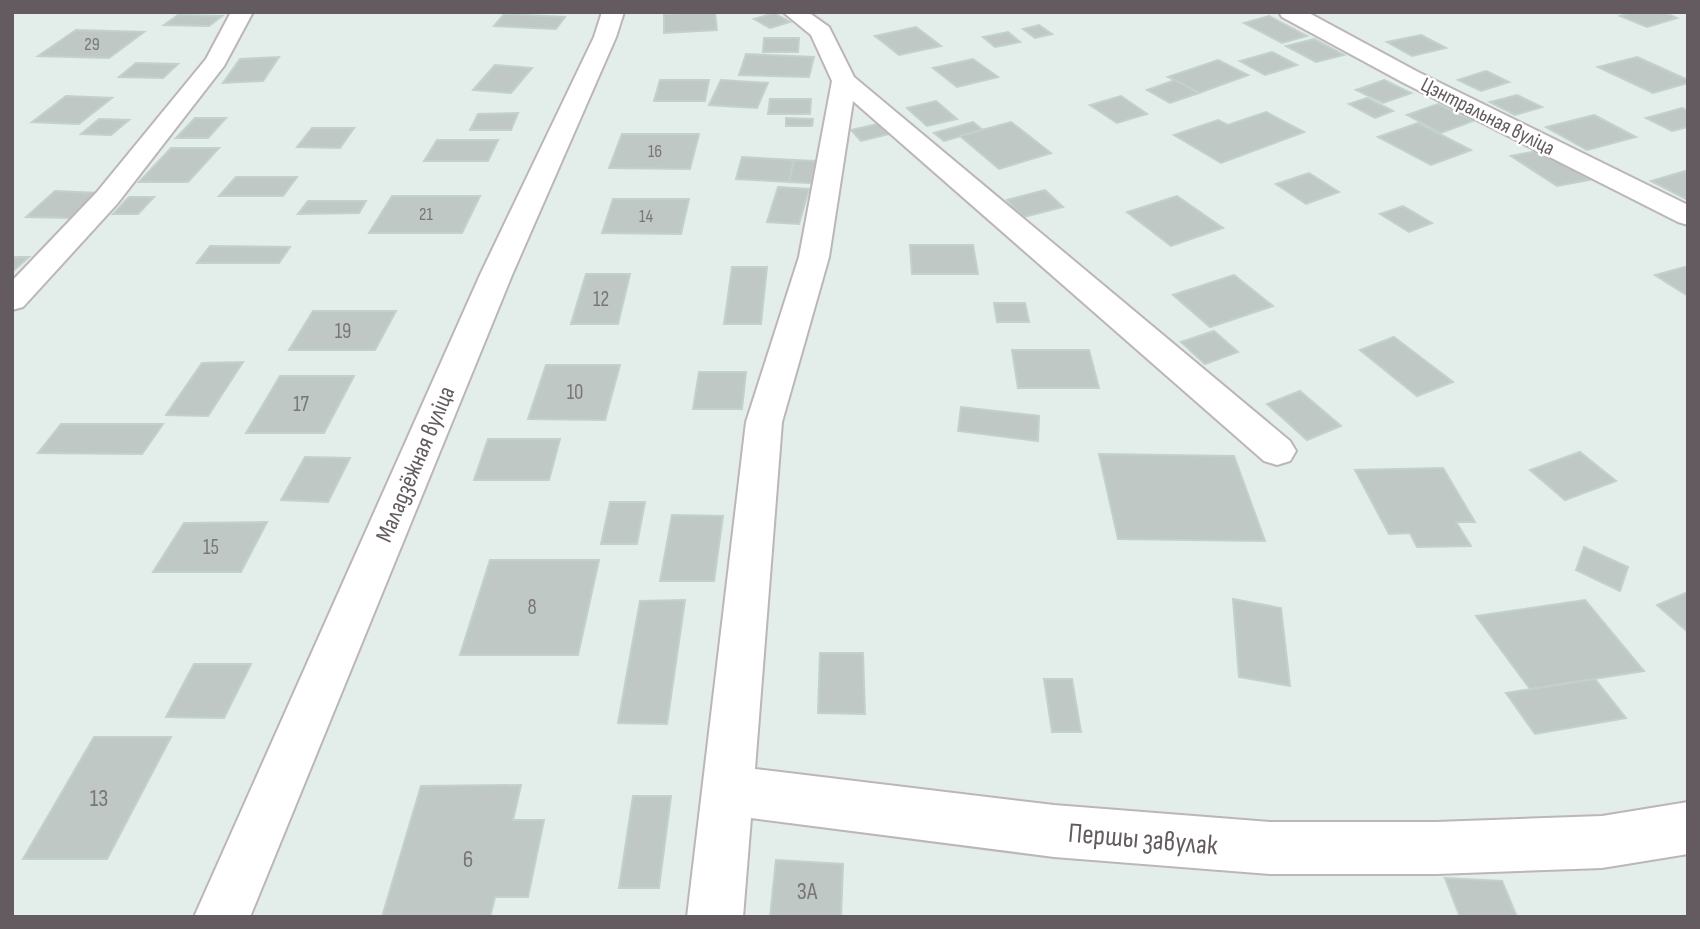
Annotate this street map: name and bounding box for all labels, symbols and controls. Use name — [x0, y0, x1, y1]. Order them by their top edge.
house number: 29 — [84, 34, 100, 55]
street label: Цэнтральная вуліца — [1417, 72, 1559, 161]
house number: 16 — [648, 141, 662, 162]
house number: 21 — [419, 204, 434, 225]
house number: 14 — [639, 206, 653, 227]
house number: 12 — [593, 287, 609, 312]
house number: 19 — [335, 319, 351, 344]
house number: 10 — [567, 380, 583, 405]
street label: Маладзёжная вуліца — [370, 382, 461, 547]
house number: 17 — [293, 392, 309, 417]
house number: 15 — [203, 535, 219, 560]
house number: 8 — [527, 595, 537, 620]
house number: 13 — [90, 784, 108, 813]
street label: Першы завулак — [1067, 817, 1219, 862]
house number: 6 — [463, 845, 473, 874]
house number: 3А — [797, 877, 818, 906]

